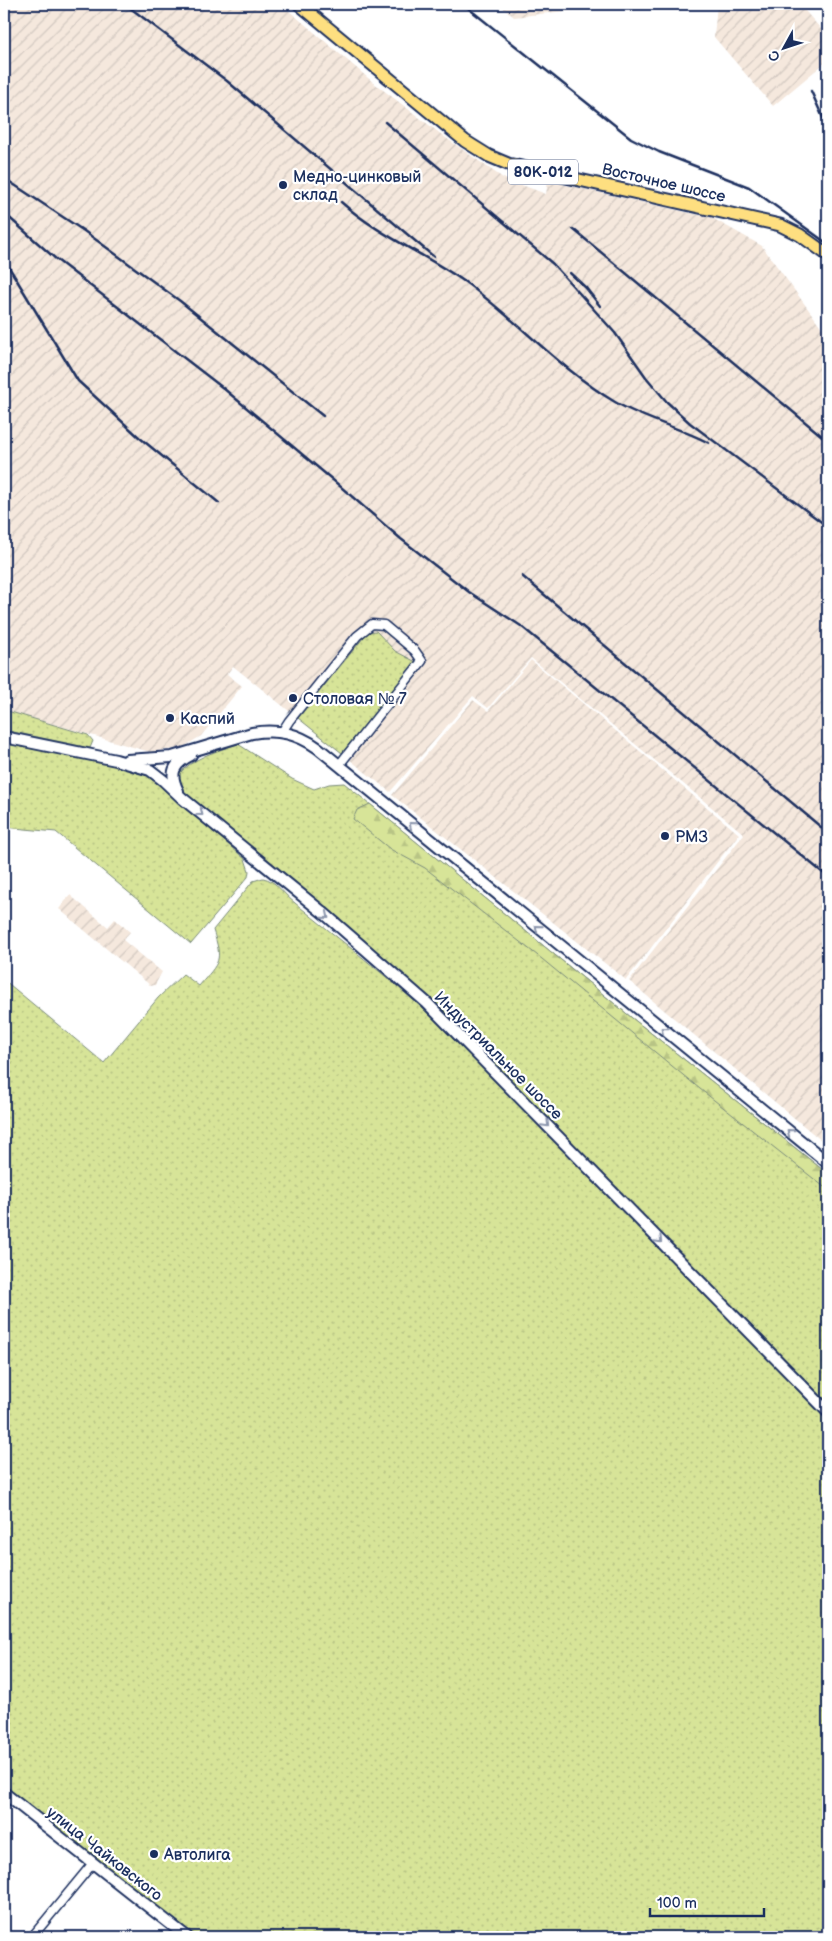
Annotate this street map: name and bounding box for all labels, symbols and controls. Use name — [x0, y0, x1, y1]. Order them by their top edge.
north arrow — [760, 22, 810, 72]
text: С — [765, 47, 784, 65]
road number: 80К-012 — [508, 160, 578, 184]
street label: Восточное шоссе — [600, 160, 727, 207]
place label: Медно-цинковый склад — [293, 168, 421, 205]
marker: Медно-цинковый склад — [277, 179, 289, 191]
place label: Столовая № 7 — [303, 690, 407, 709]
marker: Столовая № 7 — [287, 692, 299, 704]
place label: Каспий — [180, 710, 235, 729]
marker: Каспий — [164, 712, 176, 724]
one-way arrow — [194, 807, 203, 816]
one-way arrow — [409, 822, 418, 830]
place label: РМЗ — [675, 828, 708, 847]
marker: РМЗ — [659, 830, 671, 842]
one-way arrow — [320, 910, 329, 918]
one-way arrow — [535, 925, 544, 933]
street label: Индустриальное шоссе — [430, 988, 566, 1124]
one-way arrow — [661, 1028, 670, 1036]
one-way arrow — [540, 1118, 549, 1127]
one-way arrow — [787, 1129, 796, 1138]
one-way arrow — [654, 1234, 663, 1243]
street label: улица Чайковского — [42, 1803, 166, 1905]
place label: Автолига — [163, 1846, 231, 1865]
marker: Автолига — [148, 1848, 160, 1860]
scale bar — [650, 1886, 763, 1918]
text: 100 m — [657, 1894, 697, 1913]

